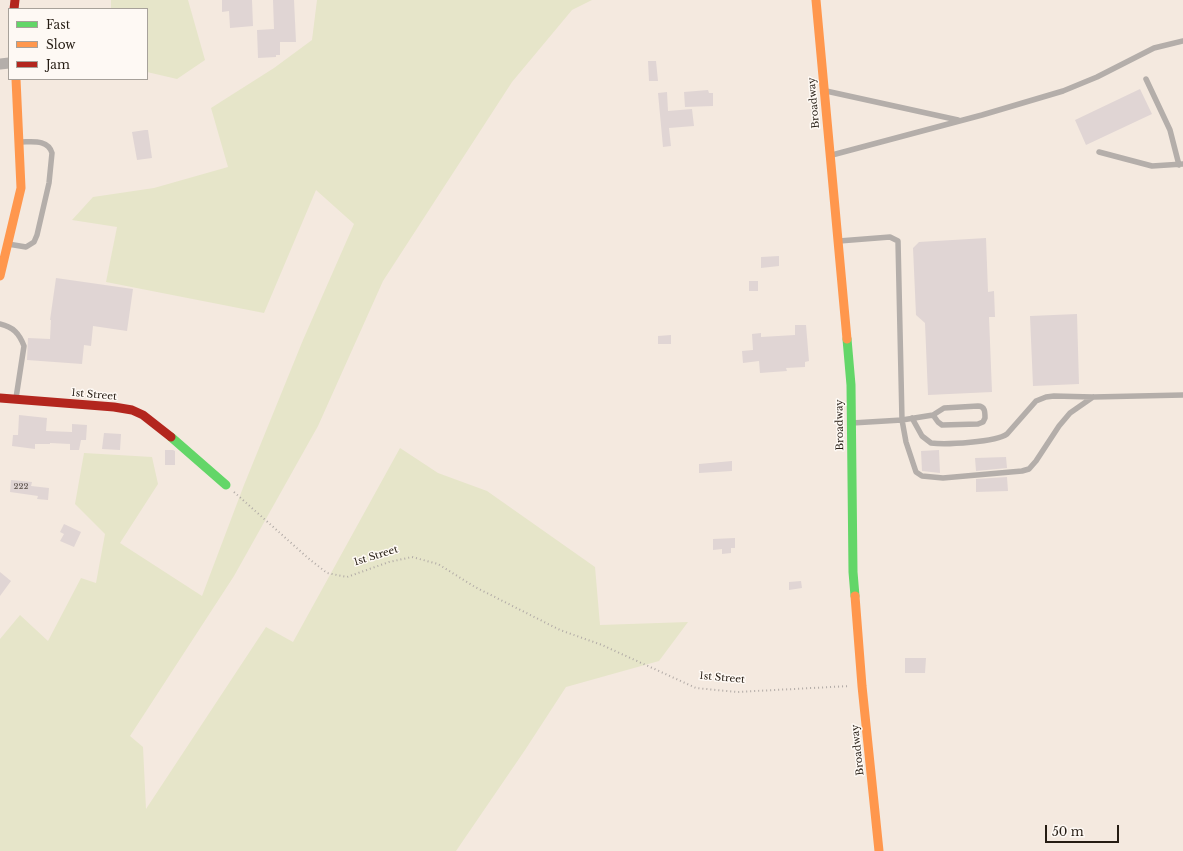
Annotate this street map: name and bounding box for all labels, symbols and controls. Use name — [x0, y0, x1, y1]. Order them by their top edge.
legend — [8, 8, 148, 80]
text: Fast — [46, 17, 70, 32]
text: Slow — [46, 37, 75, 52]
text: Jam — [46, 57, 70, 72]
street label: Broadway — [806, 77, 822, 129]
street label: 1st Street — [71, 387, 117, 403]
street label: Broadway — [834, 399, 846, 451]
house number: 222 — [14, 482, 28, 492]
street label: 1st Street — [352, 544, 400, 568]
street label: 1st Street — [699, 670, 745, 686]
street label: Broadway — [849, 724, 867, 776]
scale bar — [1047, 817, 1121, 843]
text: 50 m — [1052, 824, 1084, 839]

